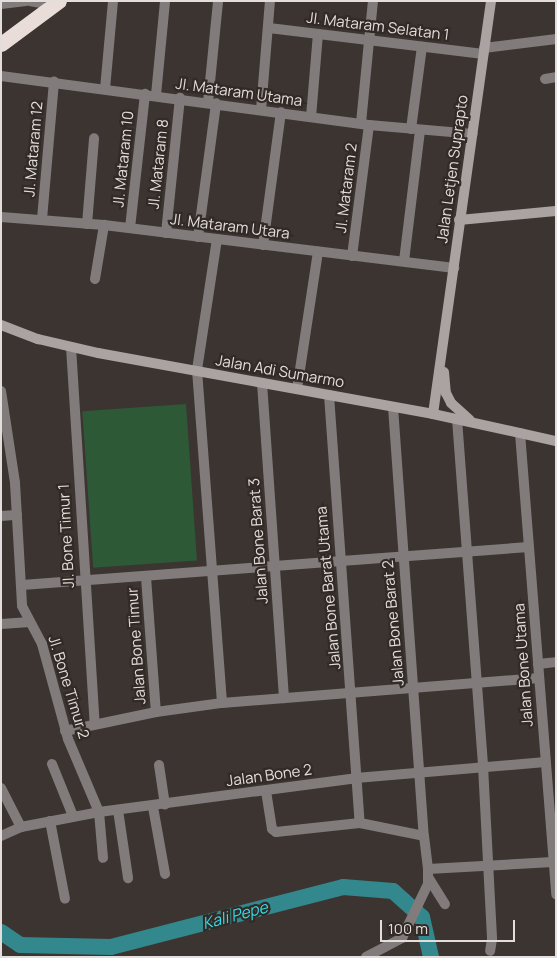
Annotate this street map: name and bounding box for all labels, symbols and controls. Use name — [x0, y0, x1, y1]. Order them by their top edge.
street label: Jl. Mataram Selatan 1 — [306, 8, 450, 44]
street label: Jl. Mataram Utama — [175, 74, 303, 110]
street label: Jalan Letjen Suprapto — [433, 94, 471, 244]
street label: Jl. Mataram 12 — [20, 100, 46, 198]
street label: Jl. Mataram 10 — [109, 110, 137, 208]
street label: Jl. Mataram 8 — [144, 118, 172, 210]
street label: Jl. Mataram 2 — [332, 142, 360, 234]
street label: Jl. Mataram Utara — [169, 210, 291, 242]
street label: Jalan Adi Sumarmo — [214, 351, 346, 391]
street label: Jalan Bone Barat 3 — [245, 478, 271, 604]
street label: Jl. Bone Timur 1 — [54, 483, 78, 589]
street label: Jalan Bone Barat Utama — [312, 506, 344, 670]
street label: Jalan Bone Barat 2 — [379, 559, 407, 687]
street label: Jalan Bone Timur — [123, 587, 149, 705]
street label: Jalan Bone Utama — [510, 603, 536, 727]
street label: Jl. Bone Timur 2 — [45, 633, 93, 741]
street label: Jalan Bone 2 — [225, 760, 313, 790]
water label: Kali Pepe — [200, 897, 270, 933]
scale bar — [382, 910, 517, 942]
text: 100 m — [388, 918, 428, 939]

